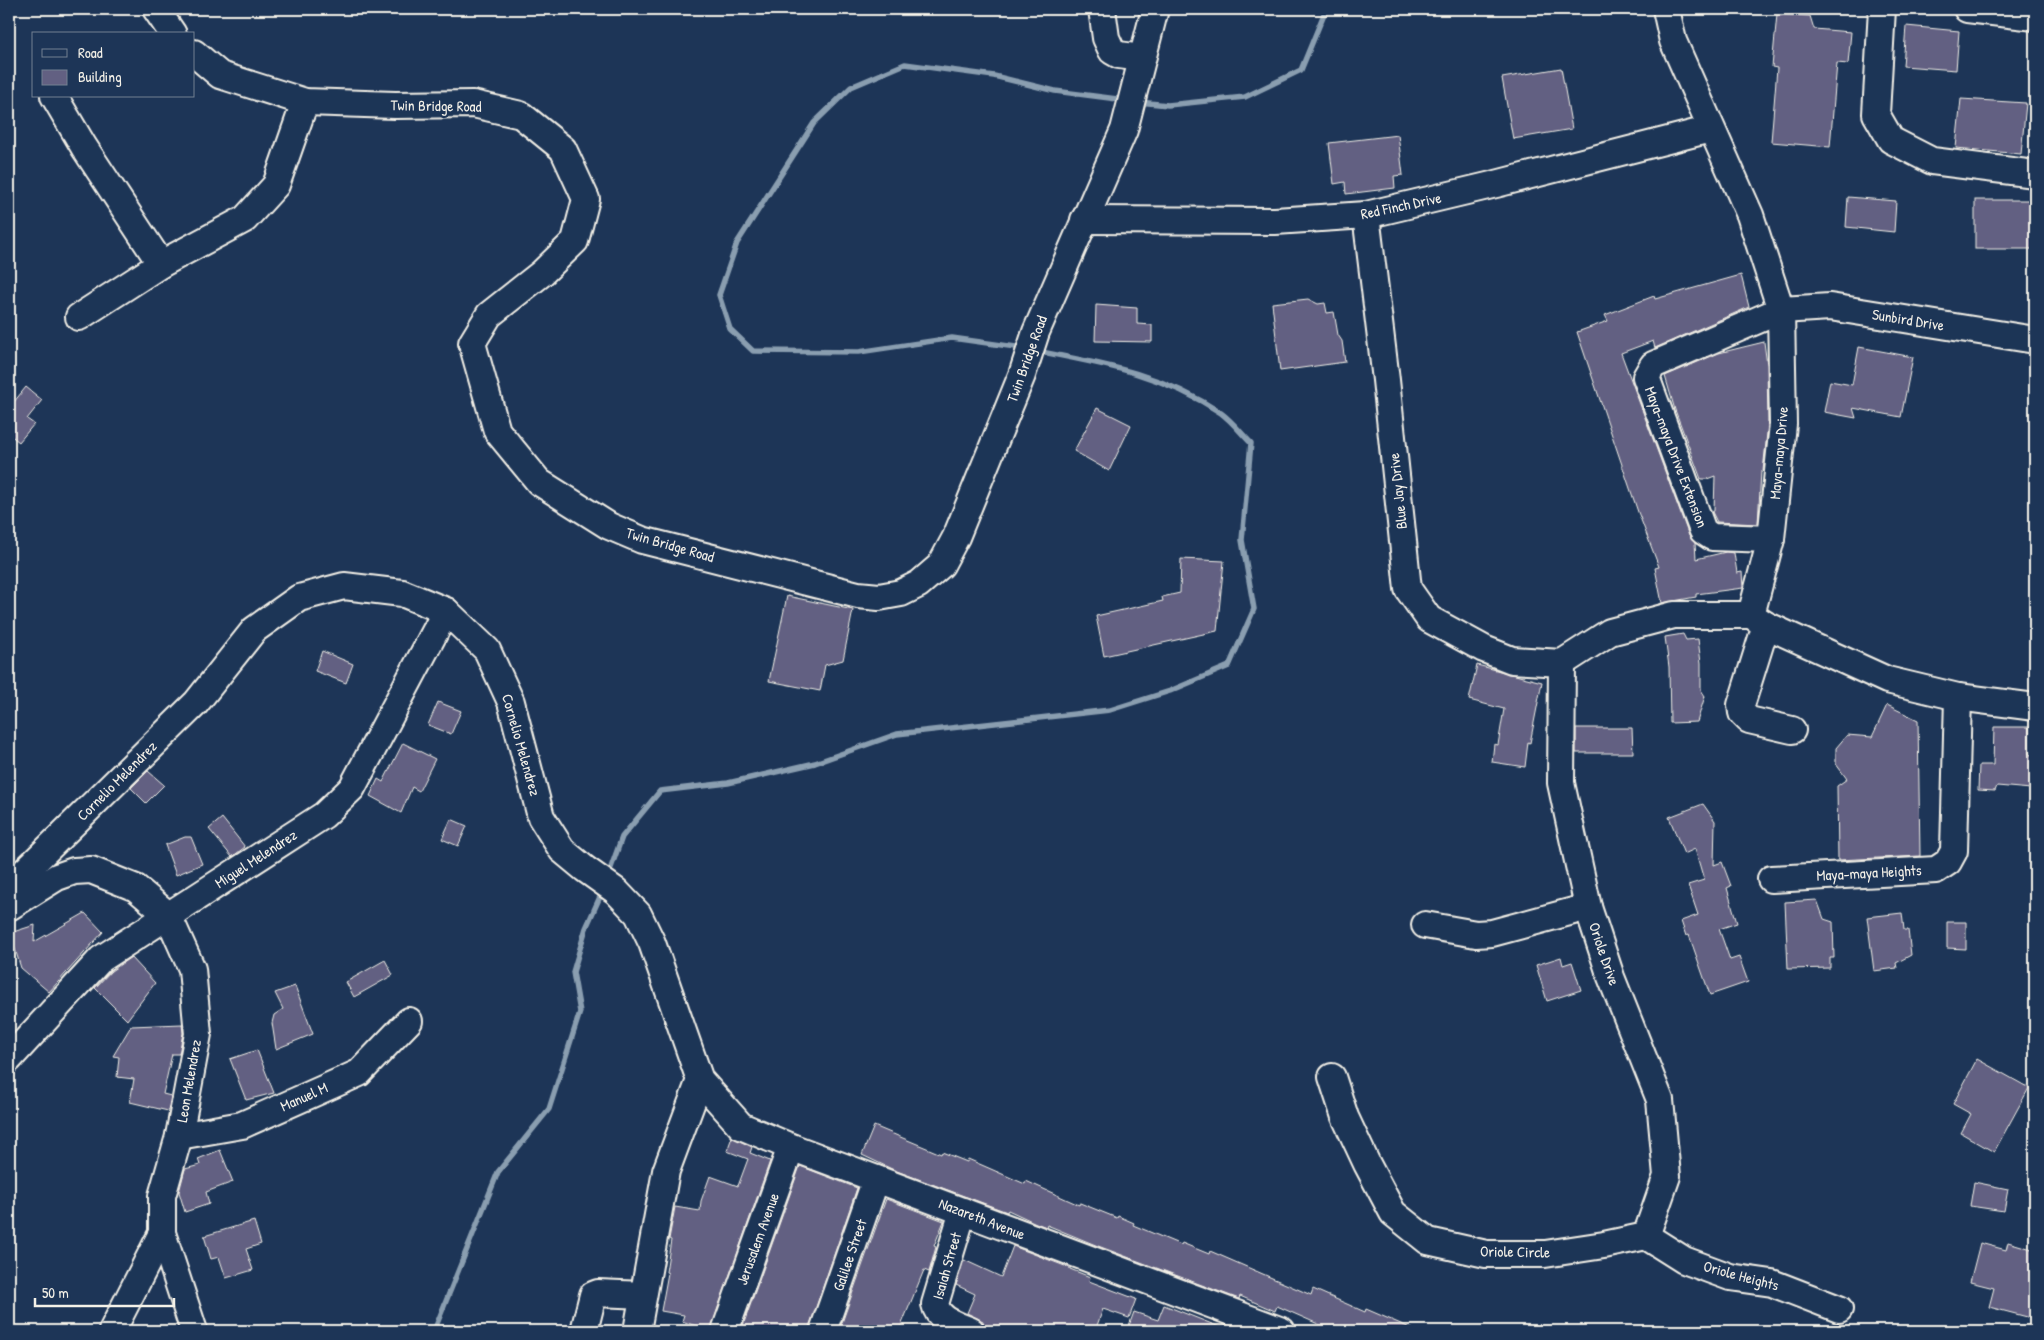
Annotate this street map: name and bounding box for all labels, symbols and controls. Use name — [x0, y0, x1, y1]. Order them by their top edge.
legend — [32, 32, 195, 98]
text: Road — [78, 42, 103, 63]
text: Building — [78, 66, 122, 87]
street label: Twin Bridge Road — [390, 94, 482, 117]
street label: Red Finch Drive — [1359, 187, 1443, 224]
street label: Sunbird Drive — [1871, 303, 1946, 336]
street label: Twin Bridge Road — [1001, 312, 1052, 405]
street label: Maya-maya Drive Extension — [1640, 383, 1713, 531]
street label: Maya-maya Drive — [1764, 406, 1793, 500]
street label: Blue Jay Drive — [1383, 452, 1412, 530]
street label: Twin Bridge Road — [624, 522, 717, 567]
street label: Cornelio Melendrez — [497, 691, 546, 799]
street label: Cornelio Melendrez — [72, 736, 162, 825]
street label: Miguel Melendrez — [211, 824, 301, 893]
street label: Maya-maya Heights — [1816, 859, 1922, 886]
street label: Oriole Drive — [1584, 920, 1625, 988]
street label: Leon Melendrez — [171, 1037, 206, 1124]
street label: Manuel M — [277, 1077, 331, 1116]
street label: Jerusalem Avenue — [731, 1190, 784, 1288]
street label: Nazareth Avenue — [936, 1192, 1028, 1245]
street label: Galilee Street — [827, 1215, 872, 1294]
street label: Isaiah Street — [927, 1229, 966, 1302]
street label: Oriole Circle — [1480, 1240, 1550, 1263]
street label: Oriole Heights — [1701, 1255, 1781, 1296]
scale bar — [35, 1275, 174, 1307]
text: 50 m — [42, 1282, 69, 1303]

